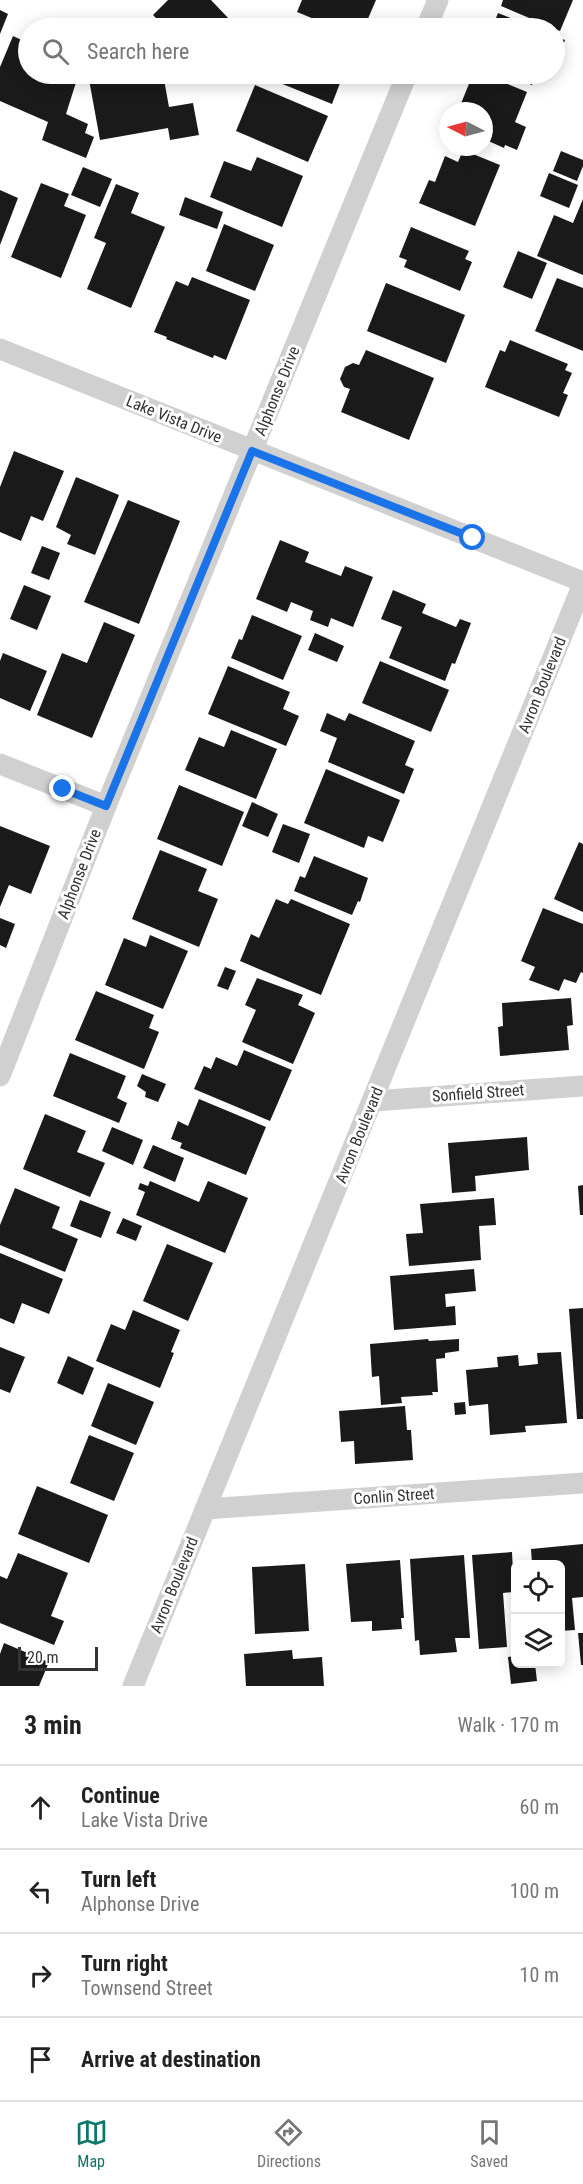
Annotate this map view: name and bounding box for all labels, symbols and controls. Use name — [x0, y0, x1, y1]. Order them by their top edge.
search box — [18, 18, 565, 84]
icon: search — [39, 35, 72, 68]
text: Search here — [87, 39, 189, 64]
north arrow — [439, 102, 493, 156]
street label: Alphonse Drive — [250, 344, 304, 438]
street label: Lake Vista Drive — [123, 391, 225, 447]
route start — [459, 524, 485, 550]
street label: Avron Boulevard — [514, 634, 570, 736]
route end — [49, 775, 75, 801]
street label: Alphonse Drive — [53, 826, 105, 922]
street label: Sonfield Street — [431, 1080, 525, 1106]
street label: Avron Boulevard — [331, 1084, 387, 1186]
street label: Conlin Street — [353, 1484, 435, 1508]
street label: Avron Boulevard — [146, 1534, 202, 1636]
map controls — [511, 1560, 565, 1668]
button: locate — [511, 1560, 565, 1614]
button: layers — [511, 1614, 565, 1668]
scale bar — [18, 1644, 98, 1672]
text: 20 m — [27, 1648, 59, 1667]
text: 3 min — [24, 1710, 82, 1740]
text: Walk · 170 m — [458, 1713, 559, 1737]
text: Continue — [81, 1783, 160, 1808]
icon: ahead — [24, 1791, 57, 1824]
text: 60 m — [520, 1795, 559, 1819]
text: Lake Vista Drive — [81, 1808, 208, 1832]
text: Turn left — [81, 1867, 156, 1892]
icon: left — [24, 1875, 57, 1908]
text: 100 m — [510, 1879, 559, 1903]
text: Alphonse Drive — [81, 1892, 199, 1916]
text: Turn right — [81, 1951, 168, 1976]
icon: right — [24, 1959, 57, 1992]
text: 10 m — [520, 1963, 559, 1987]
text: Townsend Street — [81, 1976, 213, 2000]
icon: arrive — [24, 2043, 57, 2076]
text: Arrive at destination — [81, 2047, 261, 2072]
tab: Map — [75, 2116, 108, 2171]
tab: Directions — [257, 2116, 321, 2171]
tab: Saved — [470, 2116, 508, 2171]

